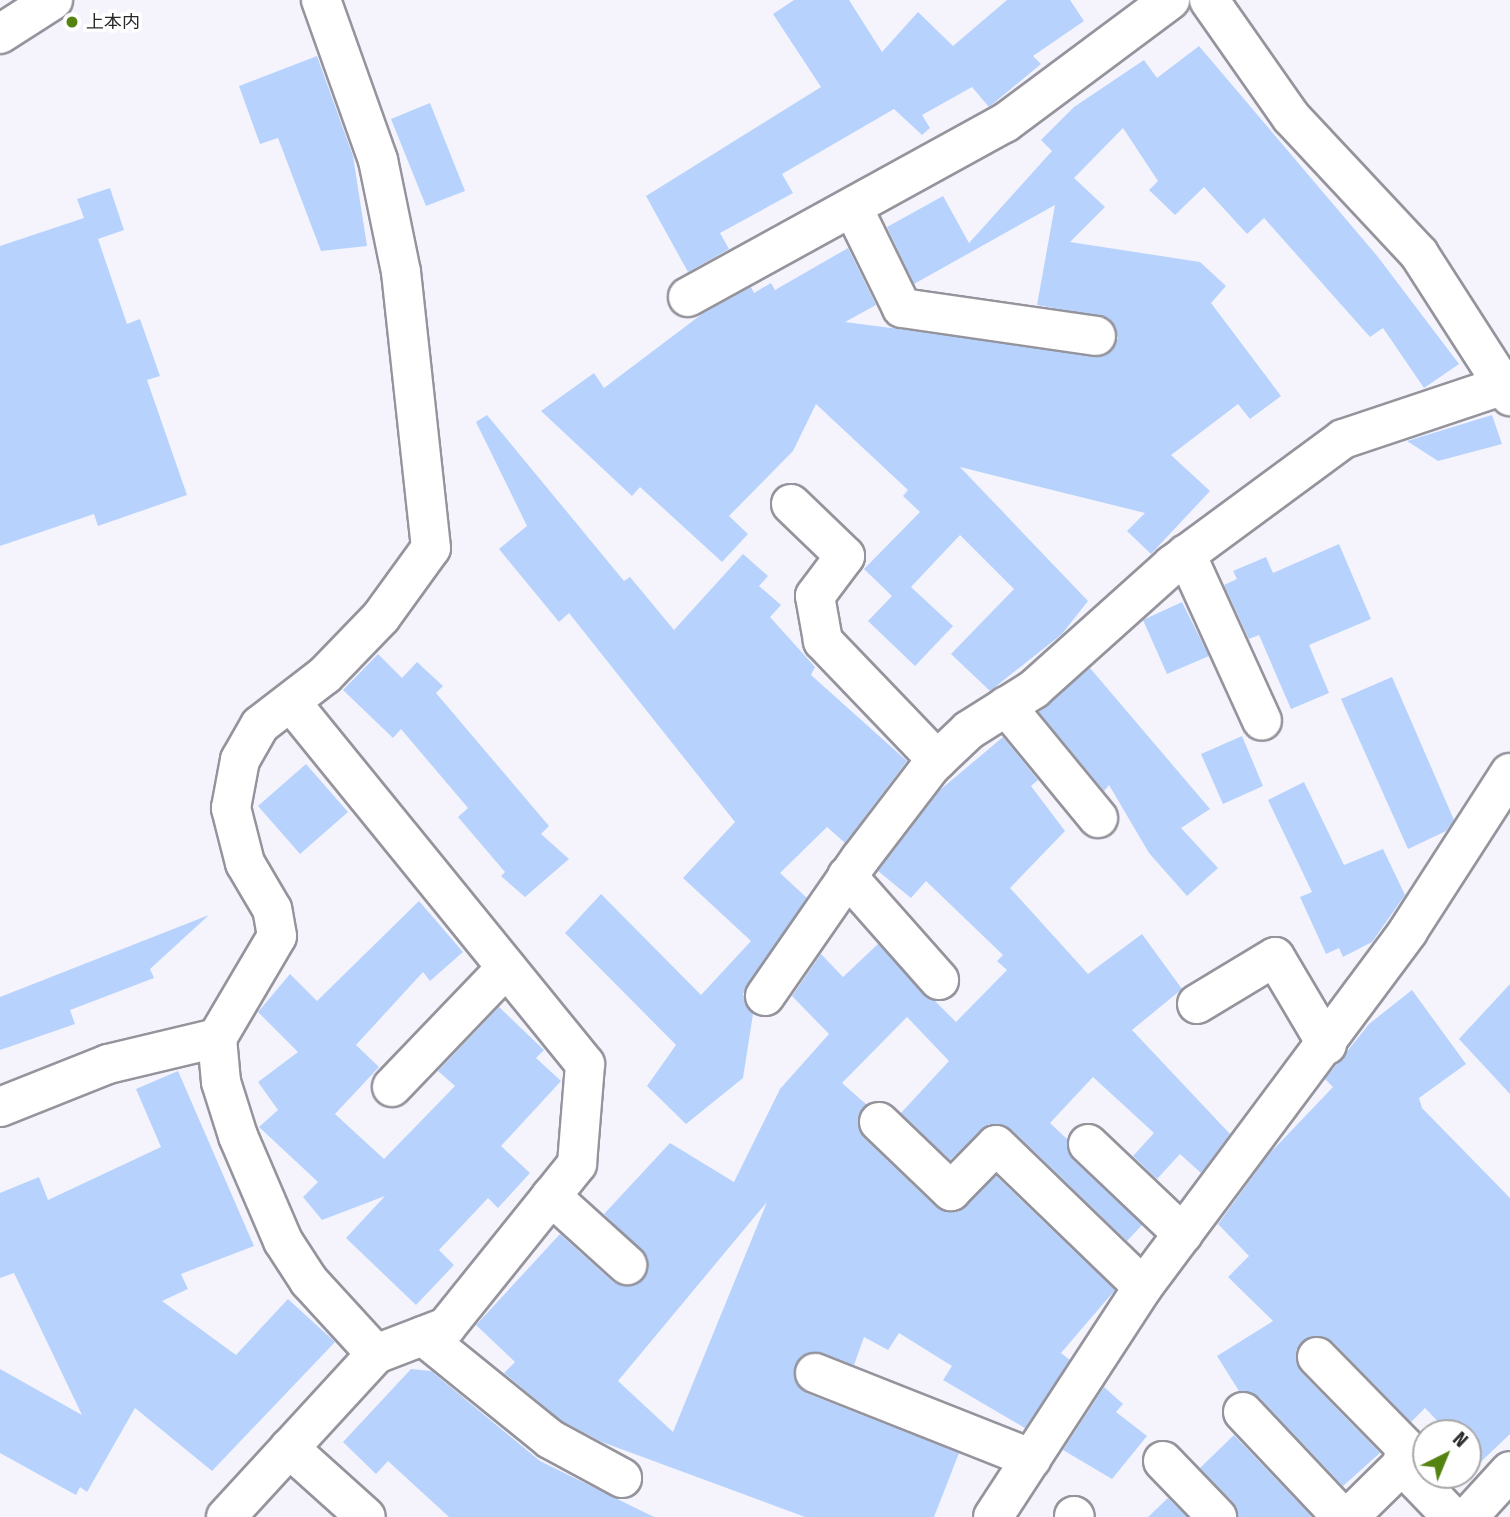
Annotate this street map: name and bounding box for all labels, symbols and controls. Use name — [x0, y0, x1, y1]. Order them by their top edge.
place label: 上本内 — [86, 11, 140, 33]
marker: 上本内 — [64, 14, 80, 30]
north arrow — [1412, 1419, 1482, 1489]
text: N — [1448, 1427, 1472, 1452]

